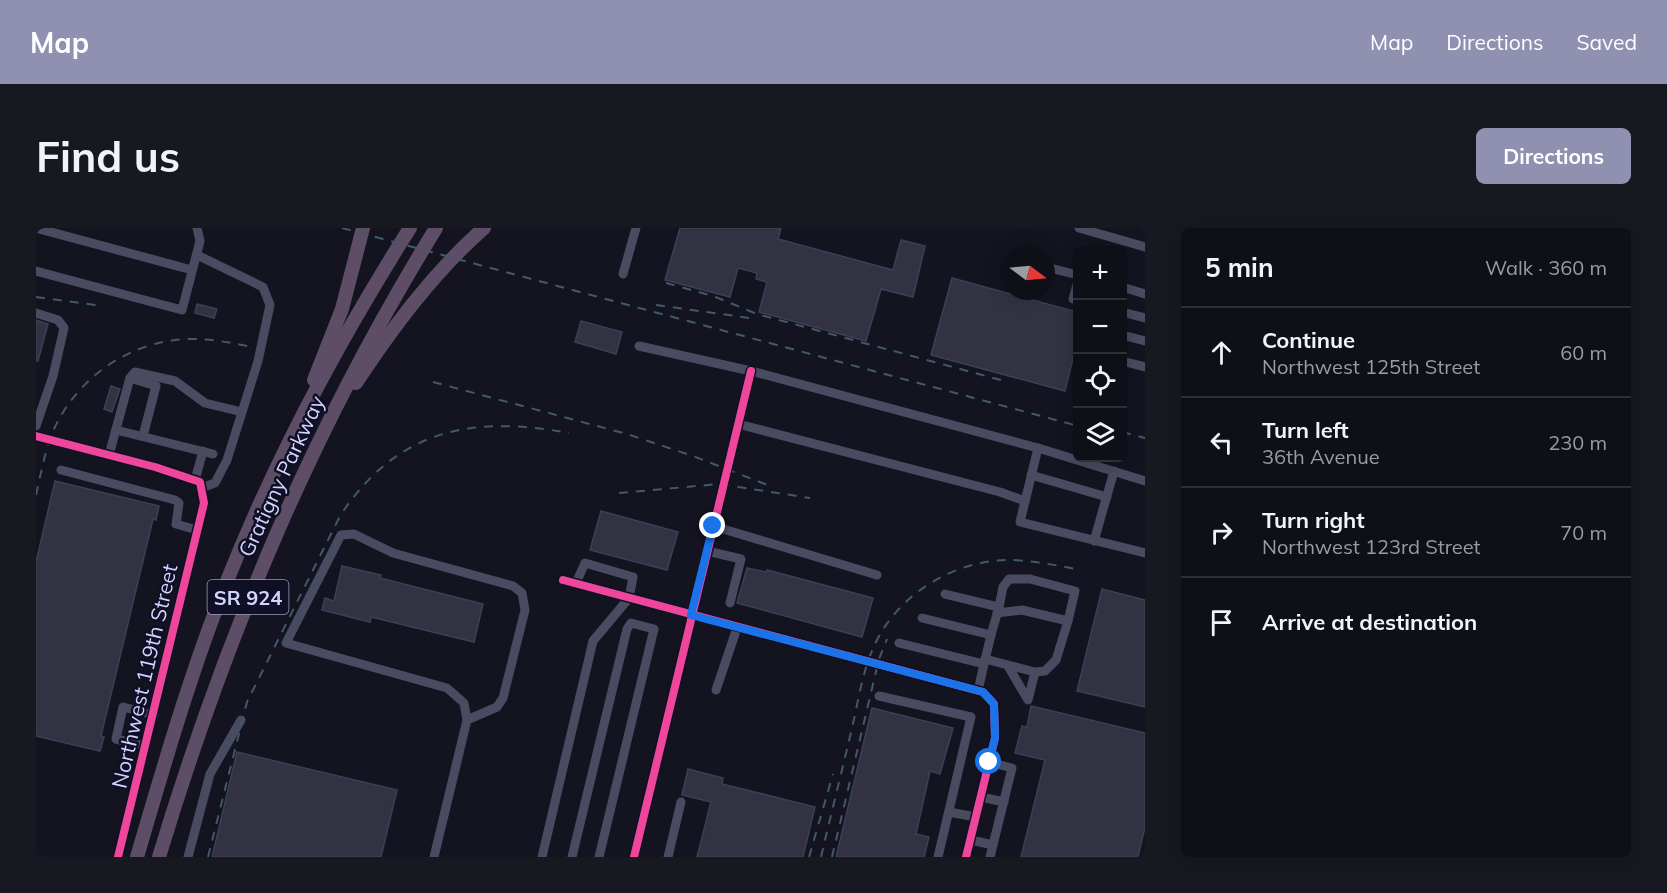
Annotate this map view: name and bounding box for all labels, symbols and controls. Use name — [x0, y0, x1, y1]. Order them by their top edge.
text: Map — [30, 25, 89, 60]
text: Map — [1370, 29, 1413, 55]
text: Directions — [1446, 29, 1543, 55]
text: Saved — [1576, 29, 1637, 55]
button: Directions — [1476, 128, 1631, 184]
text: Find us — [36, 130, 180, 183]
north arrow — [1001, 246, 1055, 300]
map controls — [1073, 246, 1127, 462]
button: + — [1073, 246, 1127, 300]
text: 5 min — [1205, 251, 1274, 284]
text: Walk · 360 m — [1485, 255, 1607, 280]
button: − — [1073, 300, 1127, 354]
text: Continue — [1262, 326, 1355, 354]
icon: ahead — [1205, 336, 1238, 369]
text: 60 m — [1560, 340, 1607, 365]
button: locate — [1073, 354, 1127, 408]
text: Northwest 125th Street — [1262, 354, 1480, 379]
street label: Gratigny Parkway — [232, 391, 330, 561]
button: layers — [1073, 408, 1127, 462]
text: Turn left — [1262, 416, 1349, 444]
icon: left — [1205, 426, 1238, 459]
text: 230 m — [1548, 430, 1607, 455]
text: 36th Avenue — [1262, 444, 1380, 469]
text: Turn right — [1262, 506, 1365, 534]
route end — [699, 512, 725, 538]
icon: right — [1205, 516, 1238, 549]
text: 70 m — [1560, 520, 1607, 545]
text: Northwest 123rd Street — [1262, 534, 1481, 559]
street label: Northwest 119th Street — [106, 561, 182, 791]
road number: SR 924 — [208, 580, 288, 614]
icon: arrive — [1205, 606, 1238, 639]
text: Arrive at destination — [1262, 608, 1477, 636]
route start — [975, 748, 1001, 774]

